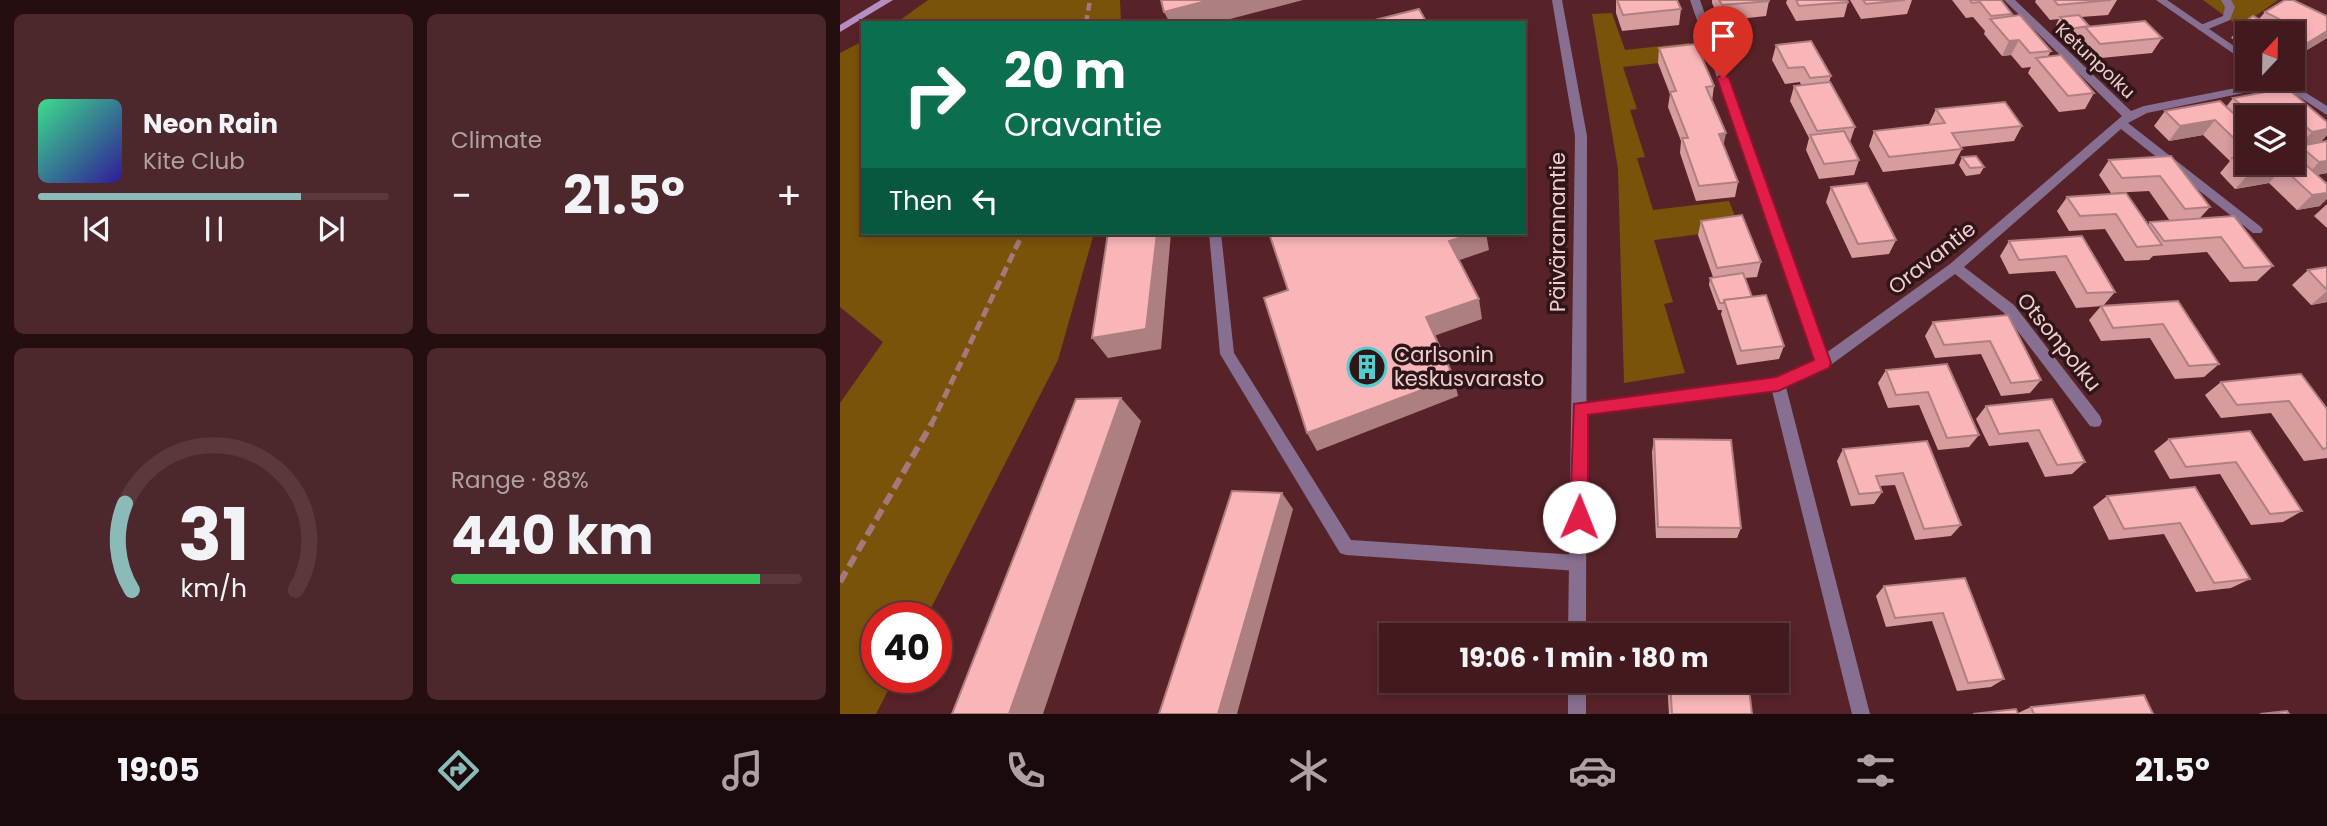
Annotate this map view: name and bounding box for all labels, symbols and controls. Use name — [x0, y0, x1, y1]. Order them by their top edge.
pin — [1693, 6, 1753, 78]
icon: arrive — [1704, 17, 1742, 55]
street label: Ketunpolku — [2050, 17, 2141, 104]
north arrow — [2235, 21, 2305, 91]
map controls — [2235, 21, 2305, 175]
text: 20 m — [1004, 37, 1126, 105]
icon: right — [889, 49, 980, 140]
text: Oravantie — [1004, 102, 1162, 147]
button: layers — [2235, 105, 2305, 175]
text: Neon Rain — [143, 106, 278, 142]
text: Climate — [451, 124, 542, 156]
text: Kite Club — [143, 145, 245, 177]
street label: Päivärannantie — [1543, 152, 1572, 312]
text: 21.5° — [563, 159, 685, 232]
text: − — [451, 169, 472, 222]
text: + — [776, 169, 802, 222]
icon: left — [966, 182, 1004, 220]
text: Then — [889, 183, 952, 219]
icon: previous — [78, 210, 116, 248]
icon: pause — [195, 210, 233, 248]
icon: next — [312, 210, 350, 248]
street label: Oravantie — [1882, 214, 1982, 301]
street label: Otsonpolku — [2011, 286, 2108, 397]
place label: Carlsonin keskusvarasto — [1394, 340, 1544, 393]
building icon: Carlsonin keskusvarasto — [1346, 346, 1388, 388]
text: Range · 88% — [451, 464, 589, 496]
position arrow — [1542, 480, 1616, 554]
text: 31 — [178, 484, 249, 585]
text: 440 km — [451, 499, 654, 572]
text: km/h — [180, 571, 247, 606]
speed limit sign: 40 — [861, 602, 952, 693]
text: 19:06 · 1 min · 180 m — [1460, 640, 1708, 676]
icon: directions — [434, 746, 483, 795]
icon: music — [718, 746, 767, 795]
icon: phone — [1001, 746, 1050, 795]
icon: climate — [1284, 746, 1333, 795]
icon: car — [1568, 746, 1617, 795]
icon: filters — [1851, 746, 1900, 795]
text: 19:05 — [117, 747, 200, 792]
text: 21.5° — [2135, 747, 2210, 792]

